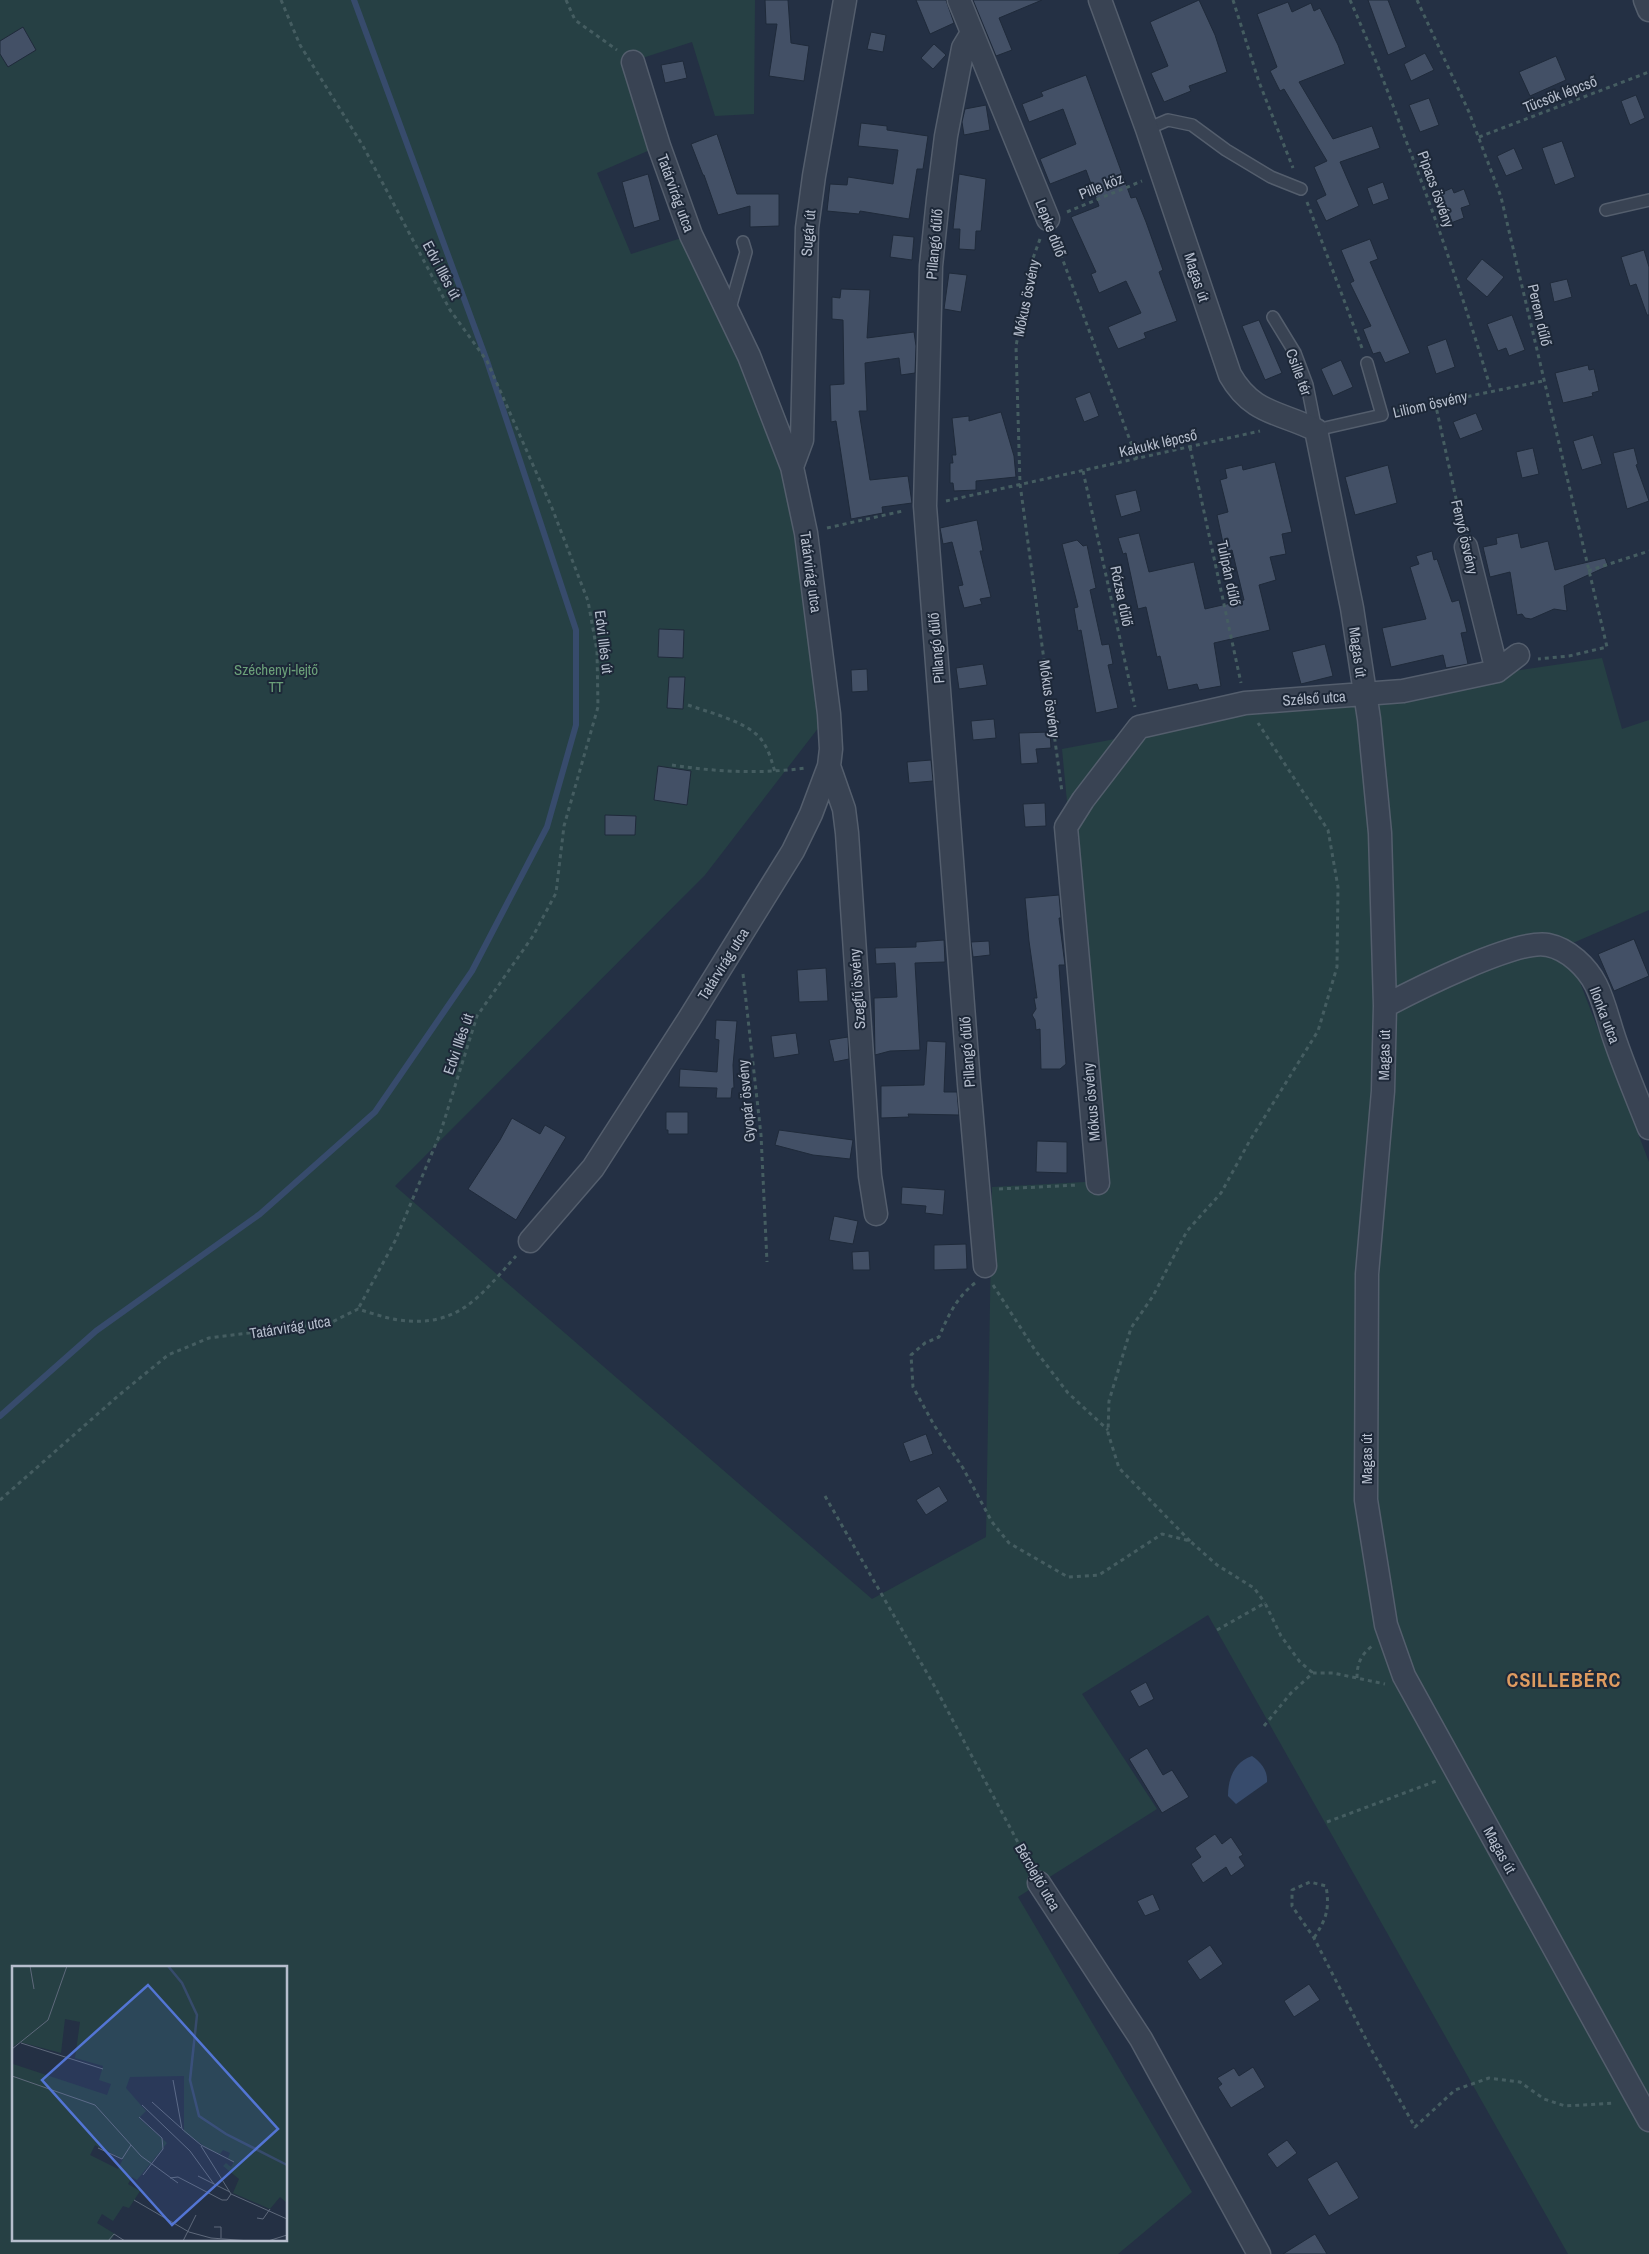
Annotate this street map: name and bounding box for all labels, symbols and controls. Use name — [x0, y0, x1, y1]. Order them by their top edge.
street label: Tücsök lépcső — [1520, 70, 1600, 118]
street label: Pipacs ösvény — [1412, 148, 1460, 231]
street label: Tatárvirág utca — [652, 151, 700, 235]
street label: Pille köz — [1076, 168, 1126, 204]
street label: Lepke dűlő — [1030, 196, 1072, 260]
street label: Sugár út — [796, 208, 821, 257]
street label: Pillangó dűlő — [920, 208, 948, 280]
street label: Edvi Illés út — [418, 237, 466, 304]
street label: Magas út — [1179, 250, 1215, 305]
street label: Mókus ösvény — [1008, 257, 1045, 339]
street label: Perem dűlő — [1523, 282, 1557, 348]
street label: Csille tér — [1281, 346, 1317, 398]
street label: Liliom ösvény — [1391, 385, 1470, 423]
street label: Kakukk lépcső — [1117, 424, 1199, 462]
street label: Fenyő ösvény — [1446, 498, 1484, 577]
street label: Tatárvirág utca — [795, 530, 827, 614]
street label: Tulipán dűlő — [1212, 538, 1246, 608]
street label: Rózsa dűlő — [1105, 564, 1139, 628]
street label: Edvi Illés út — [590, 609, 618, 675]
street label: Pillangó dűlő — [922, 612, 950, 684]
street label: Magas út — [1344, 625, 1372, 679]
park label: Széchenyi-lejtő TT — [234, 659, 318, 697]
street label: Mókus ösvény — [1034, 659, 1066, 740]
street label: Szélső utca — [1282, 685, 1347, 711]
street label: Tatárvirág utca — [692, 924, 754, 1004]
street label: Szegfű ösvény — [844, 947, 870, 1030]
street label: Ilonka utca — [1585, 983, 1626, 1047]
street label: Edvi Illés út — [438, 1010, 478, 1077]
street label: Pillangó dűlő — [954, 1016, 980, 1088]
street label: Magas út — [1373, 1029, 1395, 1080]
street label: Gyopár ösvény — [732, 1058, 760, 1143]
street label: Mókus ösvény — [1077, 1061, 1105, 1142]
street label: Tatárvirág utca — [248, 1310, 332, 1344]
street label: Magas út — [1356, 1433, 1377, 1484]
district label: CSILLEBÉRC — [1507, 1666, 1621, 1693]
street label: Magas út — [1479, 1823, 1522, 1878]
street label: Bérclejtő utca — [1010, 1839, 1066, 1915]
inset map — [12, 1966, 288, 2242]

